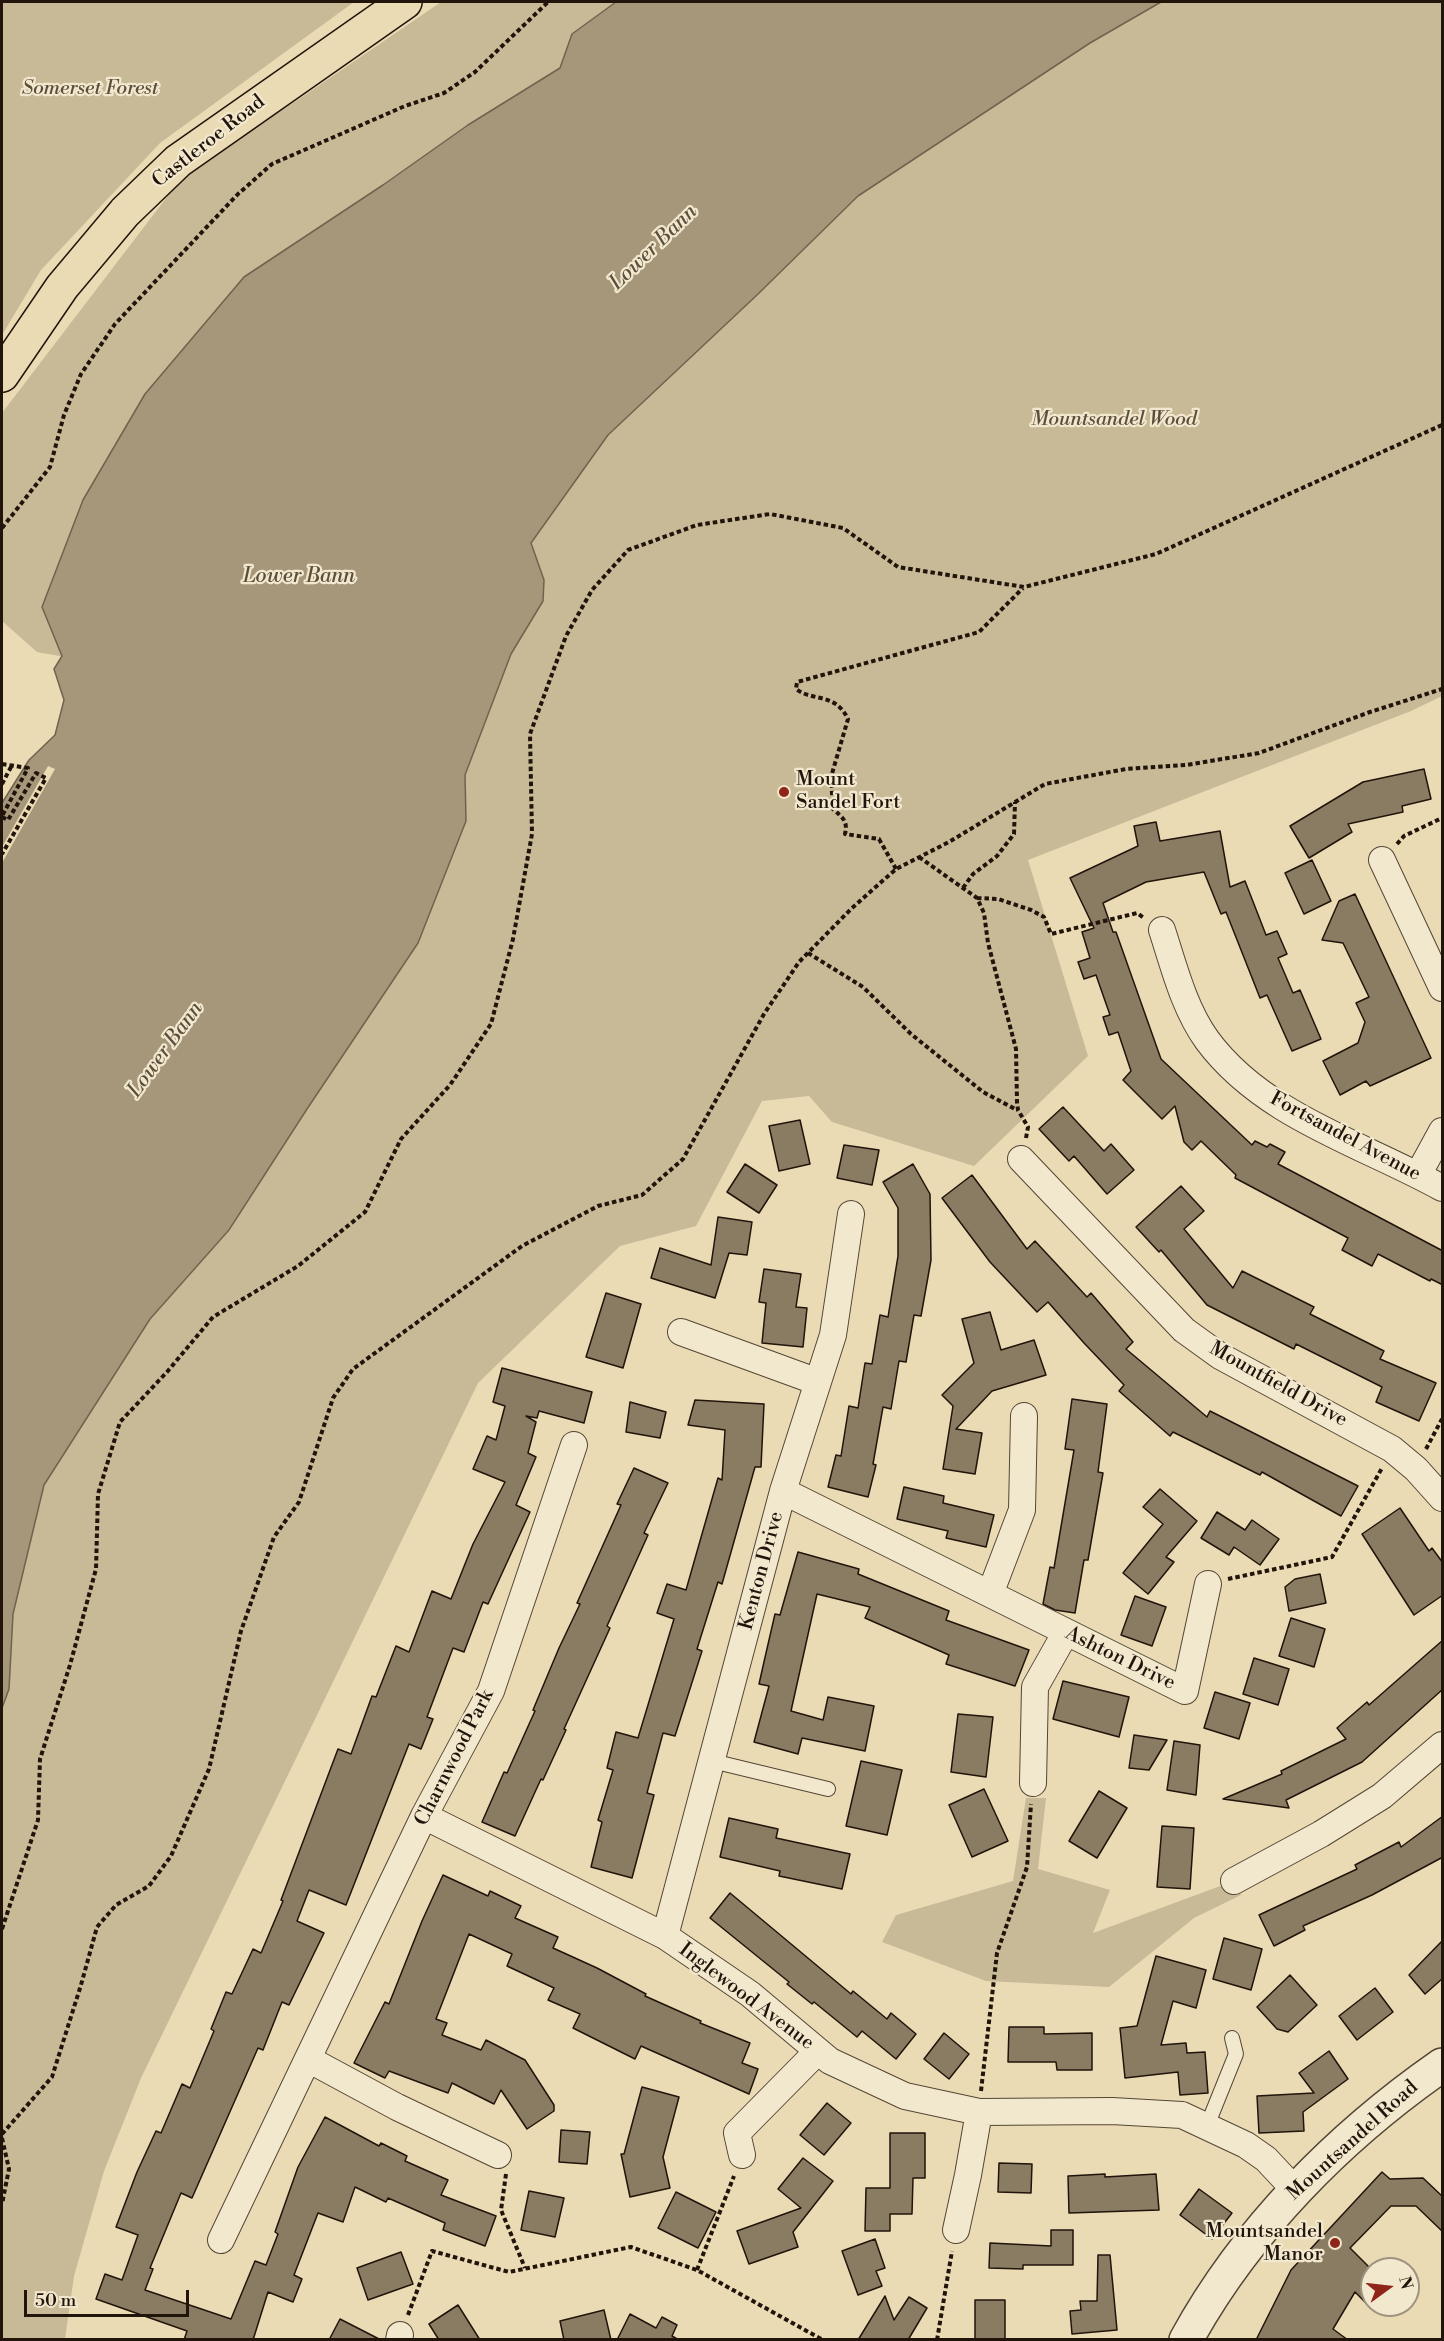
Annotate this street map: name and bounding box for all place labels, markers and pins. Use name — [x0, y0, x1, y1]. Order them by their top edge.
place label: Mount Sandel Fort — [796, 768, 900, 815]
marker: Mount Sandel Fort — [777, 785, 791, 799]
place label: Mountsandel Manor — [1206, 2220, 1323, 2267]
marker: Mountsandel Manor — [1328, 2236, 1342, 2250]

